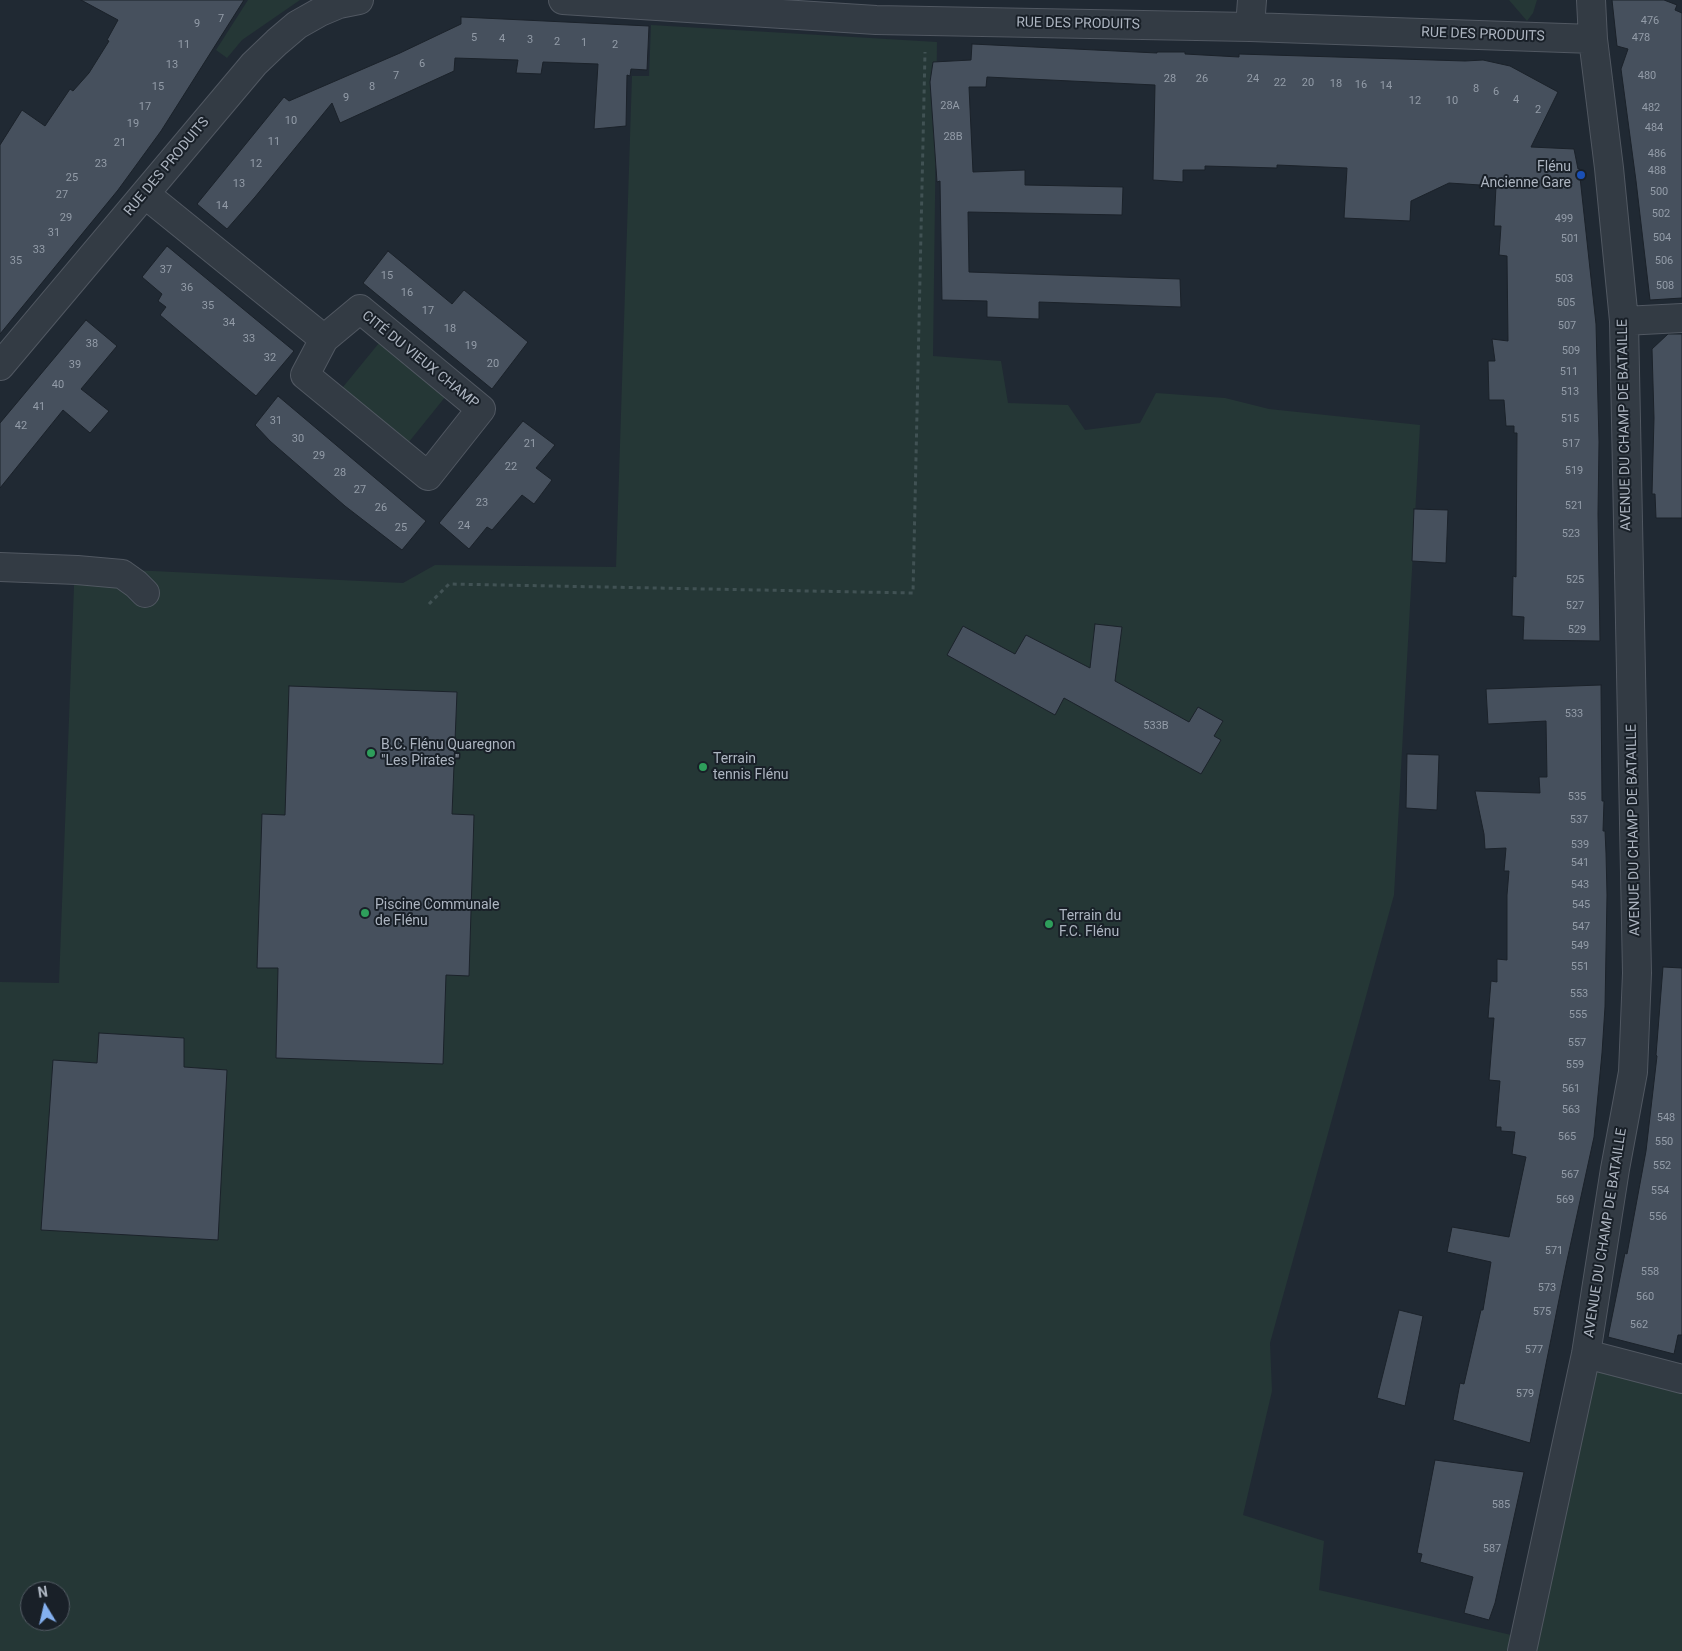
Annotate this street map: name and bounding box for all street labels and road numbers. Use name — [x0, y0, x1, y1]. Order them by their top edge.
street label: RUE DES PRODUITS — [1016, 15, 1140, 33]
street label: RUE DES PRODUITS — [1421, 24, 1545, 46]
street label: RUE DES PRODUITS — [121, 114, 213, 220]
street label: CITÉ DU VIEUX CHAMP — [358, 308, 482, 412]
street label: AVENUE DU CHAMP DE BATAILLE — [1615, 319, 1635, 531]
street label: AVENUE DU CHAMP DE BATAILLE — [1624, 724, 1644, 936]
street label: AVENUE DU CHAMP DE BATAILLE — [1581, 1127, 1631, 1339]

